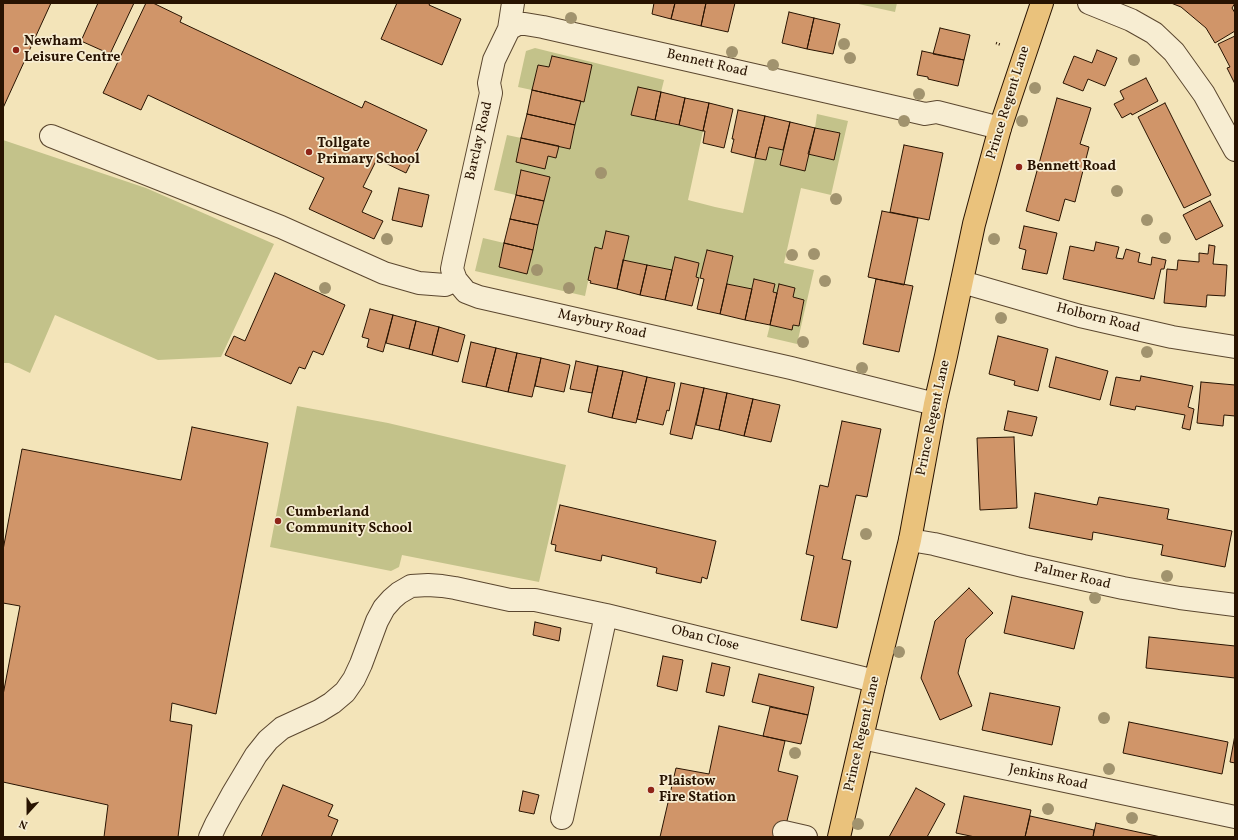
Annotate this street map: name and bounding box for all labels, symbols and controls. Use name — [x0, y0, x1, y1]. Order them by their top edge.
place label: Newham Leisure Centre — [24, 34, 120, 66]
street label: Prince Regent Lane — [984, 44, 1034, 162]
marker: Newham Leisure Centre — [11, 45, 21, 55]
street label: Bennett Road — [665, 47, 749, 81]
street label: Barclay Road — [463, 100, 497, 182]
place label: Tollgate Primary School — [317, 136, 420, 168]
marker: Tollgate Primary School — [304, 147, 314, 157]
place label: Bennett Road — [1027, 159, 1116, 175]
marker: Bennett Road — [1014, 162, 1024, 172]
street label: Holborn Road — [1054, 300, 1142, 338]
street label: Maybury Road — [556, 307, 648, 343]
street label: Prince Regent Lane — [914, 359, 954, 477]
place label: Cumberland Community School — [286, 505, 412, 538]
marker: Cumberland Community School — [273, 516, 283, 526]
street label: Palmer Road — [1032, 560, 1112, 594]
street label: Oban Close — [669, 622, 741, 656]
street label: Prince Regent Lane — [842, 675, 884, 793]
street label: Jenkins Road — [1007, 761, 1089, 795]
place label: Plaistow Fire Station — [659, 774, 736, 806]
marker: Plaistow Fire Station — [646, 785, 656, 795]
north arrow — [8, 792, 48, 832]
text: N — [17, 815, 30, 832]

